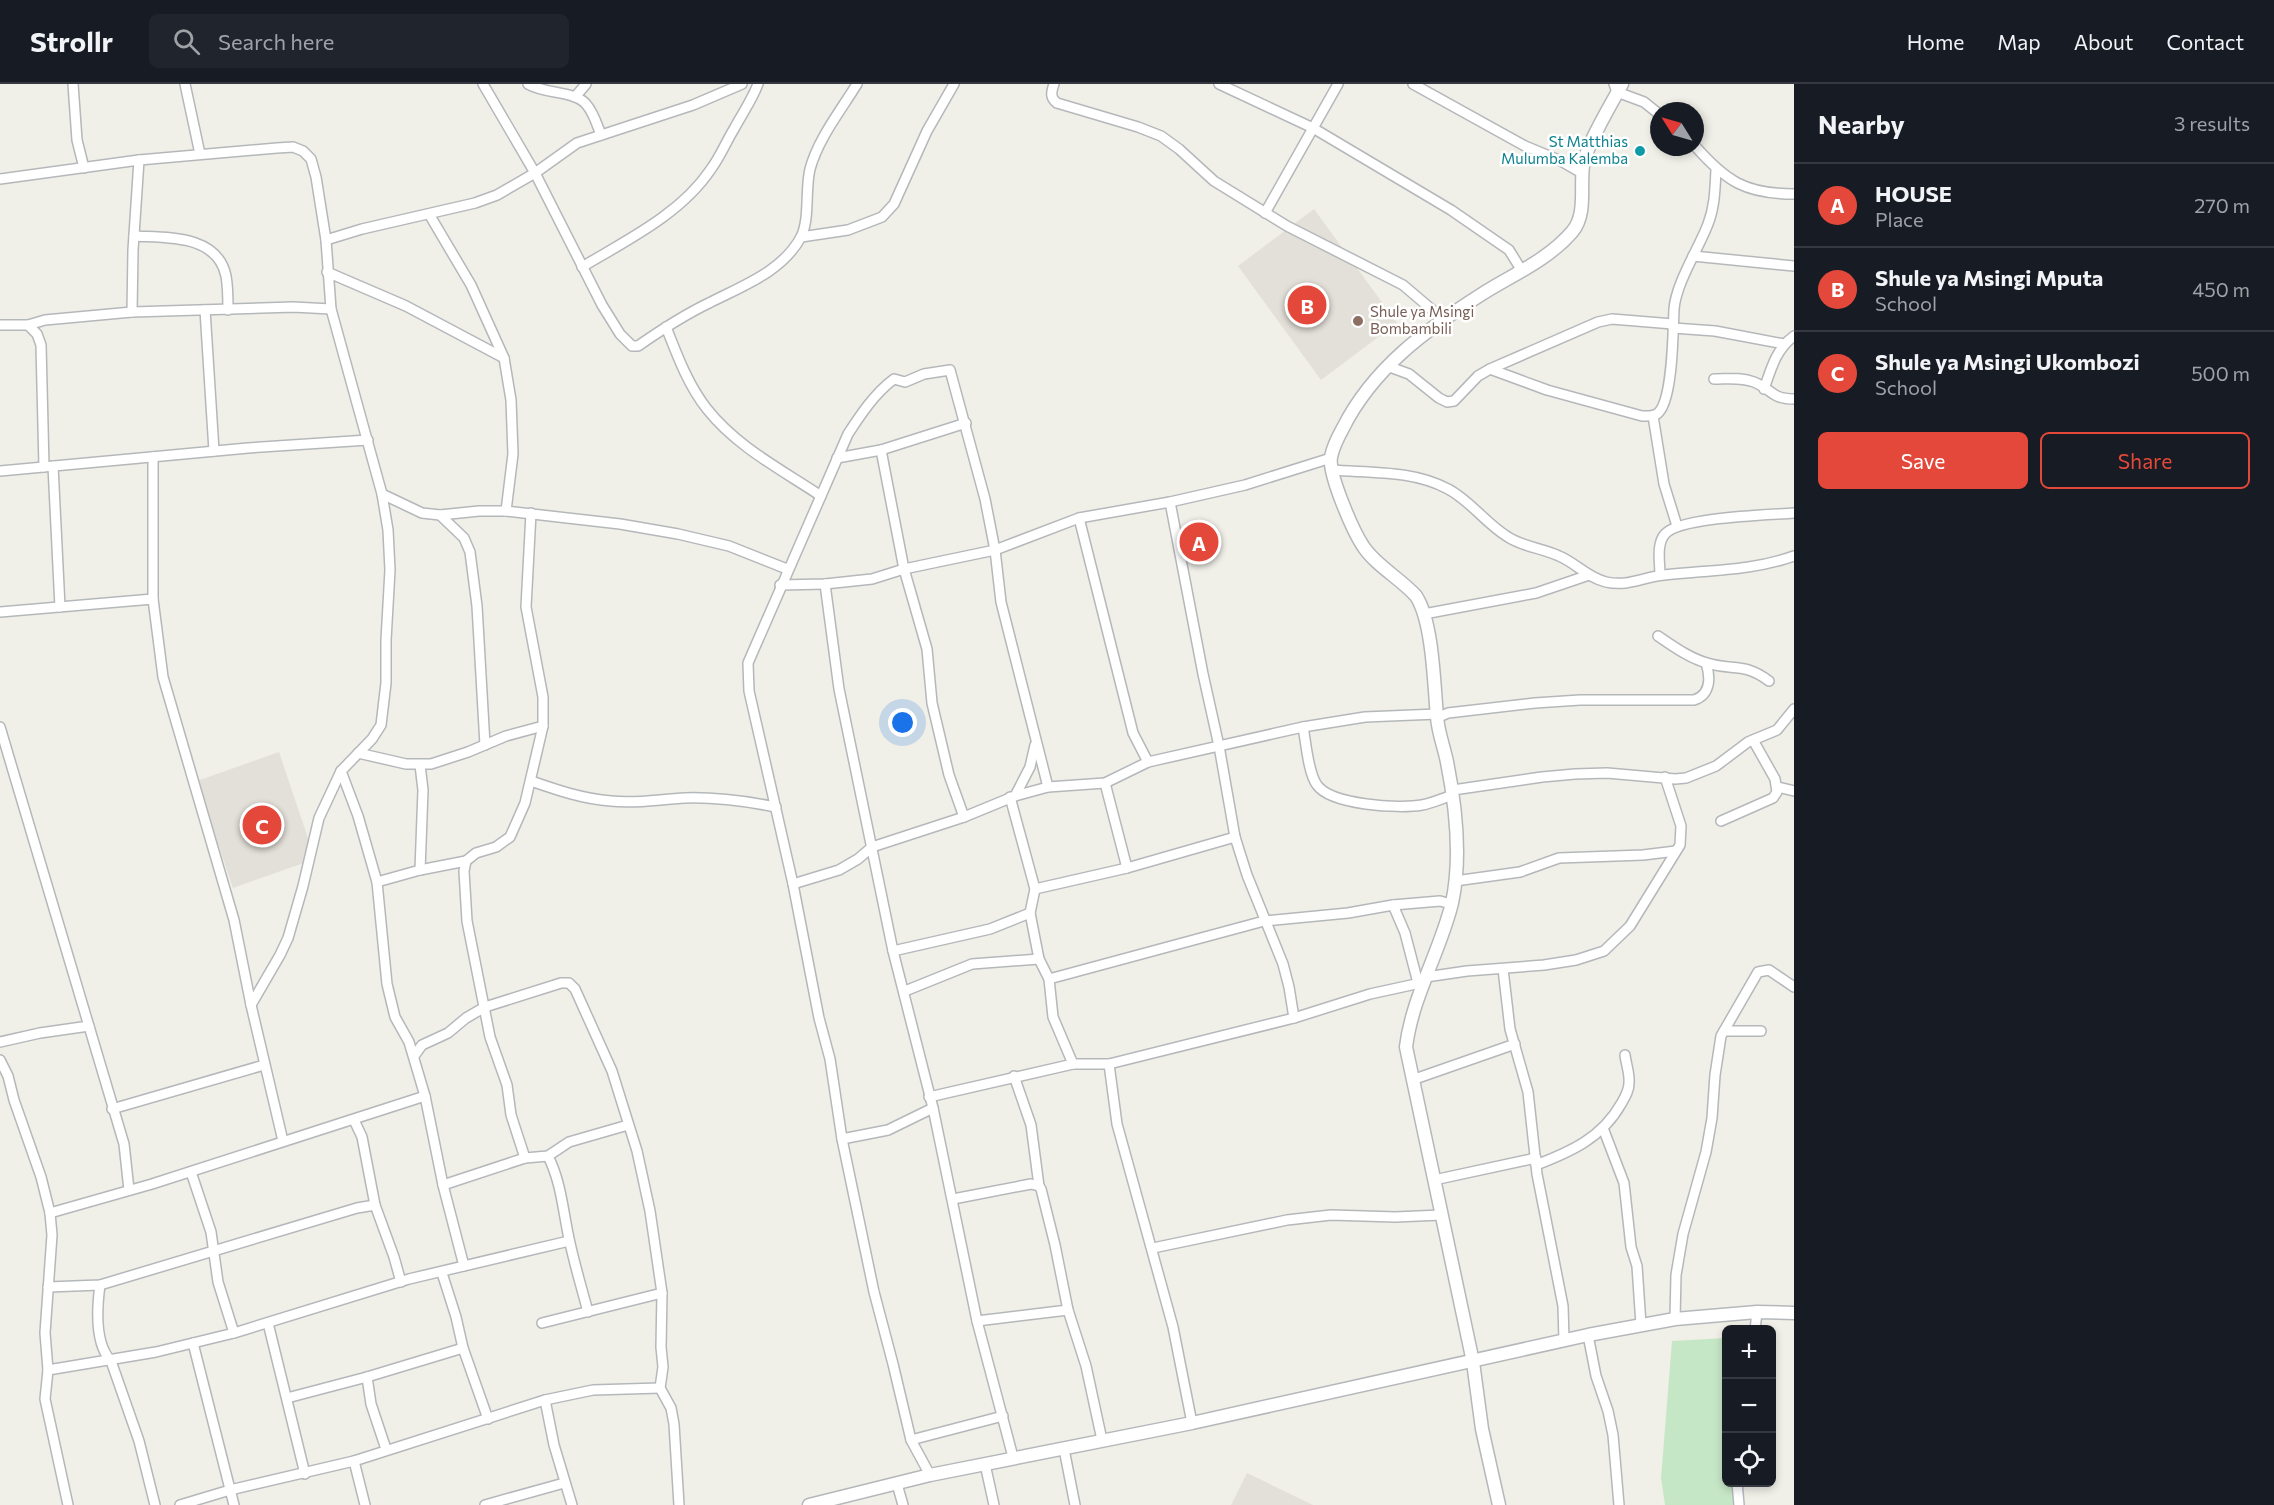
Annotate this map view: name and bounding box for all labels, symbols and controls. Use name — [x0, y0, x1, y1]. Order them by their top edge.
search box — [149, 14, 569, 68]
text: Strollr — [30, 24, 113, 58]
icon: search — [170, 25, 203, 58]
text: Search here — [218, 28, 334, 55]
text: Home — [1907, 29, 1964, 54]
text: Map — [1997, 29, 2041, 54]
text: About — [2074, 29, 2133, 54]
text: Contact — [2166, 29, 2244, 54]
north arrow — [1650, 102, 1704, 156]
text: Nearby — [1818, 108, 1905, 139]
text: 3 results — [2174, 111, 2250, 135]
place label: St Matthias Mulumba Kalemba — [1501, 132, 1628, 167]
marker: St Matthias Mulumba Kalemba — [1633, 144, 1647, 158]
text: HOUSE — [1875, 180, 1952, 207]
text: A — [1830, 193, 1845, 217]
text: 270 m — [2194, 193, 2250, 217]
text: Place — [1875, 207, 1924, 231]
text: Shule ya Msingi Mputa — [1875, 264, 2103, 291]
text: B — [1831, 277, 1844, 301]
text: 450 m — [2192, 277, 2250, 301]
pin: B — [1288, 282, 1326, 328]
text: School — [1875, 291, 1937, 315]
place label: Shule ya Msingi Bombambili — [1370, 302, 1474, 337]
marker: Shule ya Msingi Bombambili — [1351, 314, 1365, 328]
text: Shule ya Msingi Ukombozi — [1875, 348, 2140, 375]
text: C — [1831, 361, 1844, 385]
text: 500 m — [2191, 361, 2250, 385]
text: School — [1875, 375, 1937, 399]
button: Save — [1818, 432, 2028, 489]
button: Share — [2040, 432, 2250, 489]
pin: A — [1180, 520, 1218, 564]
your location — [888, 708, 917, 737]
pin: C — [242, 802, 282, 848]
map controls — [1722, 1325, 1776, 1487]
button: + — [1722, 1325, 1776, 1379]
button: − — [1722, 1379, 1776, 1433]
button: locate — [1722, 1433, 1776, 1487]

